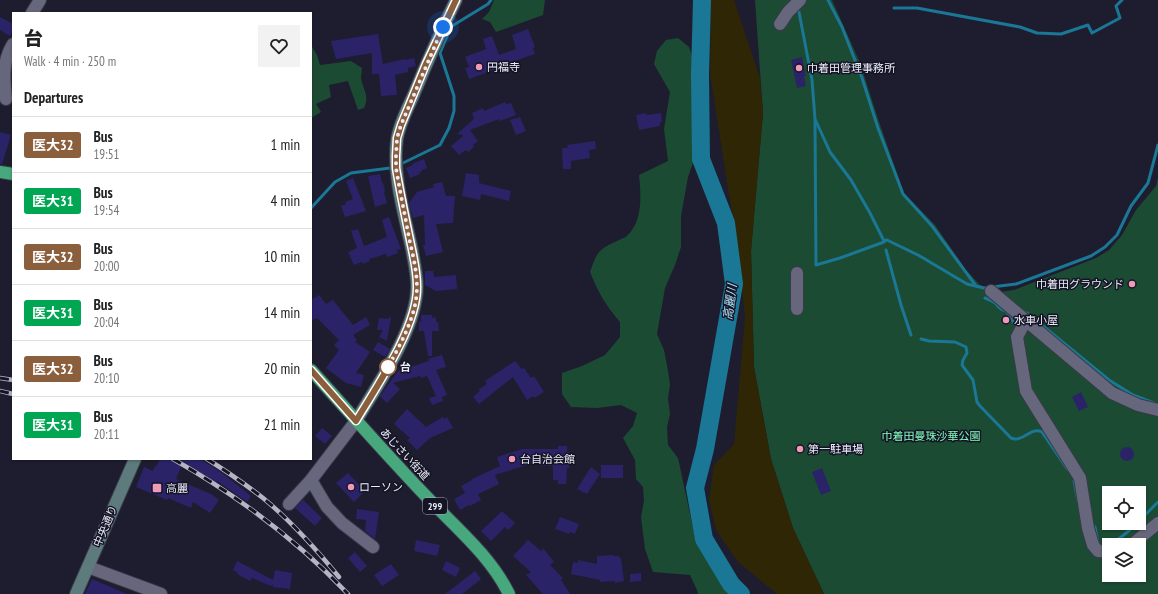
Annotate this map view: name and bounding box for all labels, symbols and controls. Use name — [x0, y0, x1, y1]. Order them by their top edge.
your location — [433, 17, 453, 37]
button: heart — [258, 25, 300, 67]
text: 台 — [24, 26, 43, 50]
text: Walk · 4 min · 250 m — [24, 53, 116, 70]
place label: 円福寺 — [487, 60, 520, 74]
place label: 巾着田管理事務所 — [807, 61, 896, 75]
marker: 円福寺 — [474, 62, 484, 72]
marker: 巾着田管理事務所 — [794, 63, 804, 73]
text: Departures — [24, 88, 83, 107]
text: Bus — [93, 127, 113, 146]
text: 1 min — [270, 135, 300, 154]
text: 医大32 — [32, 136, 73, 154]
text: 19:51 — [93, 146, 119, 163]
text: Bus — [93, 183, 113, 202]
text: 4 min — [270, 191, 300, 210]
text: 医大31 — [32, 192, 73, 210]
text: 19:54 — [93, 202, 119, 219]
text: Bus — [93, 239, 113, 258]
text: 10 min — [264, 247, 300, 266]
text: 医大32 — [32, 248, 73, 266]
text: 20:00 — [93, 258, 119, 275]
place label: 巾着田グラウンド — [1036, 277, 1124, 291]
marker: 巾着田グラウンド — [1127, 279, 1137, 289]
water label: 高麗川 — [720, 281, 740, 321]
text: Bus — [93, 295, 113, 314]
text: 14 min — [264, 303, 300, 322]
text: 医大31 — [32, 304, 73, 322]
place label: 水車小屋 — [1014, 313, 1058, 327]
text: 20:04 — [93, 314, 119, 331]
marker: 水車小屋 — [1001, 315, 1011, 325]
text: Bus — [93, 351, 113, 370]
marker: 台 — [379, 358, 397, 376]
text: 20 min — [264, 359, 300, 378]
text: 医大32 — [32, 360, 73, 378]
place label: 台 — [400, 360, 411, 374]
text: 20:10 — [93, 370, 119, 387]
text: Bus — [93, 407, 113, 426]
text: 21 min — [264, 415, 300, 434]
text: 医大31 — [32, 416, 73, 434]
street label: あじさい街道 — [377, 425, 433, 483]
text: 20:11 — [93, 426, 119, 443]
park label: 巾着田曼珠沙華公園 — [882, 429, 981, 443]
place label: 第一駐車場 — [808, 442, 863, 456]
marker: 第一駐車場 — [795, 444, 805, 454]
place label: 台自治会館 — [520, 452, 575, 466]
marker: 台自治会館 — [507, 454, 517, 464]
place label: ローソン — [359, 480, 403, 494]
place label: 高麗 — [166, 481, 188, 495]
marker: 高麗 — [151, 482, 163, 494]
marker: ローソン — [346, 482, 356, 492]
map controls — [1102, 486, 1146, 582]
button: locate — [1102, 486, 1146, 530]
road number: 299 — [423, 498, 447, 514]
street label: 中央通り — [90, 503, 120, 549]
button: layers — [1102, 538, 1146, 582]

